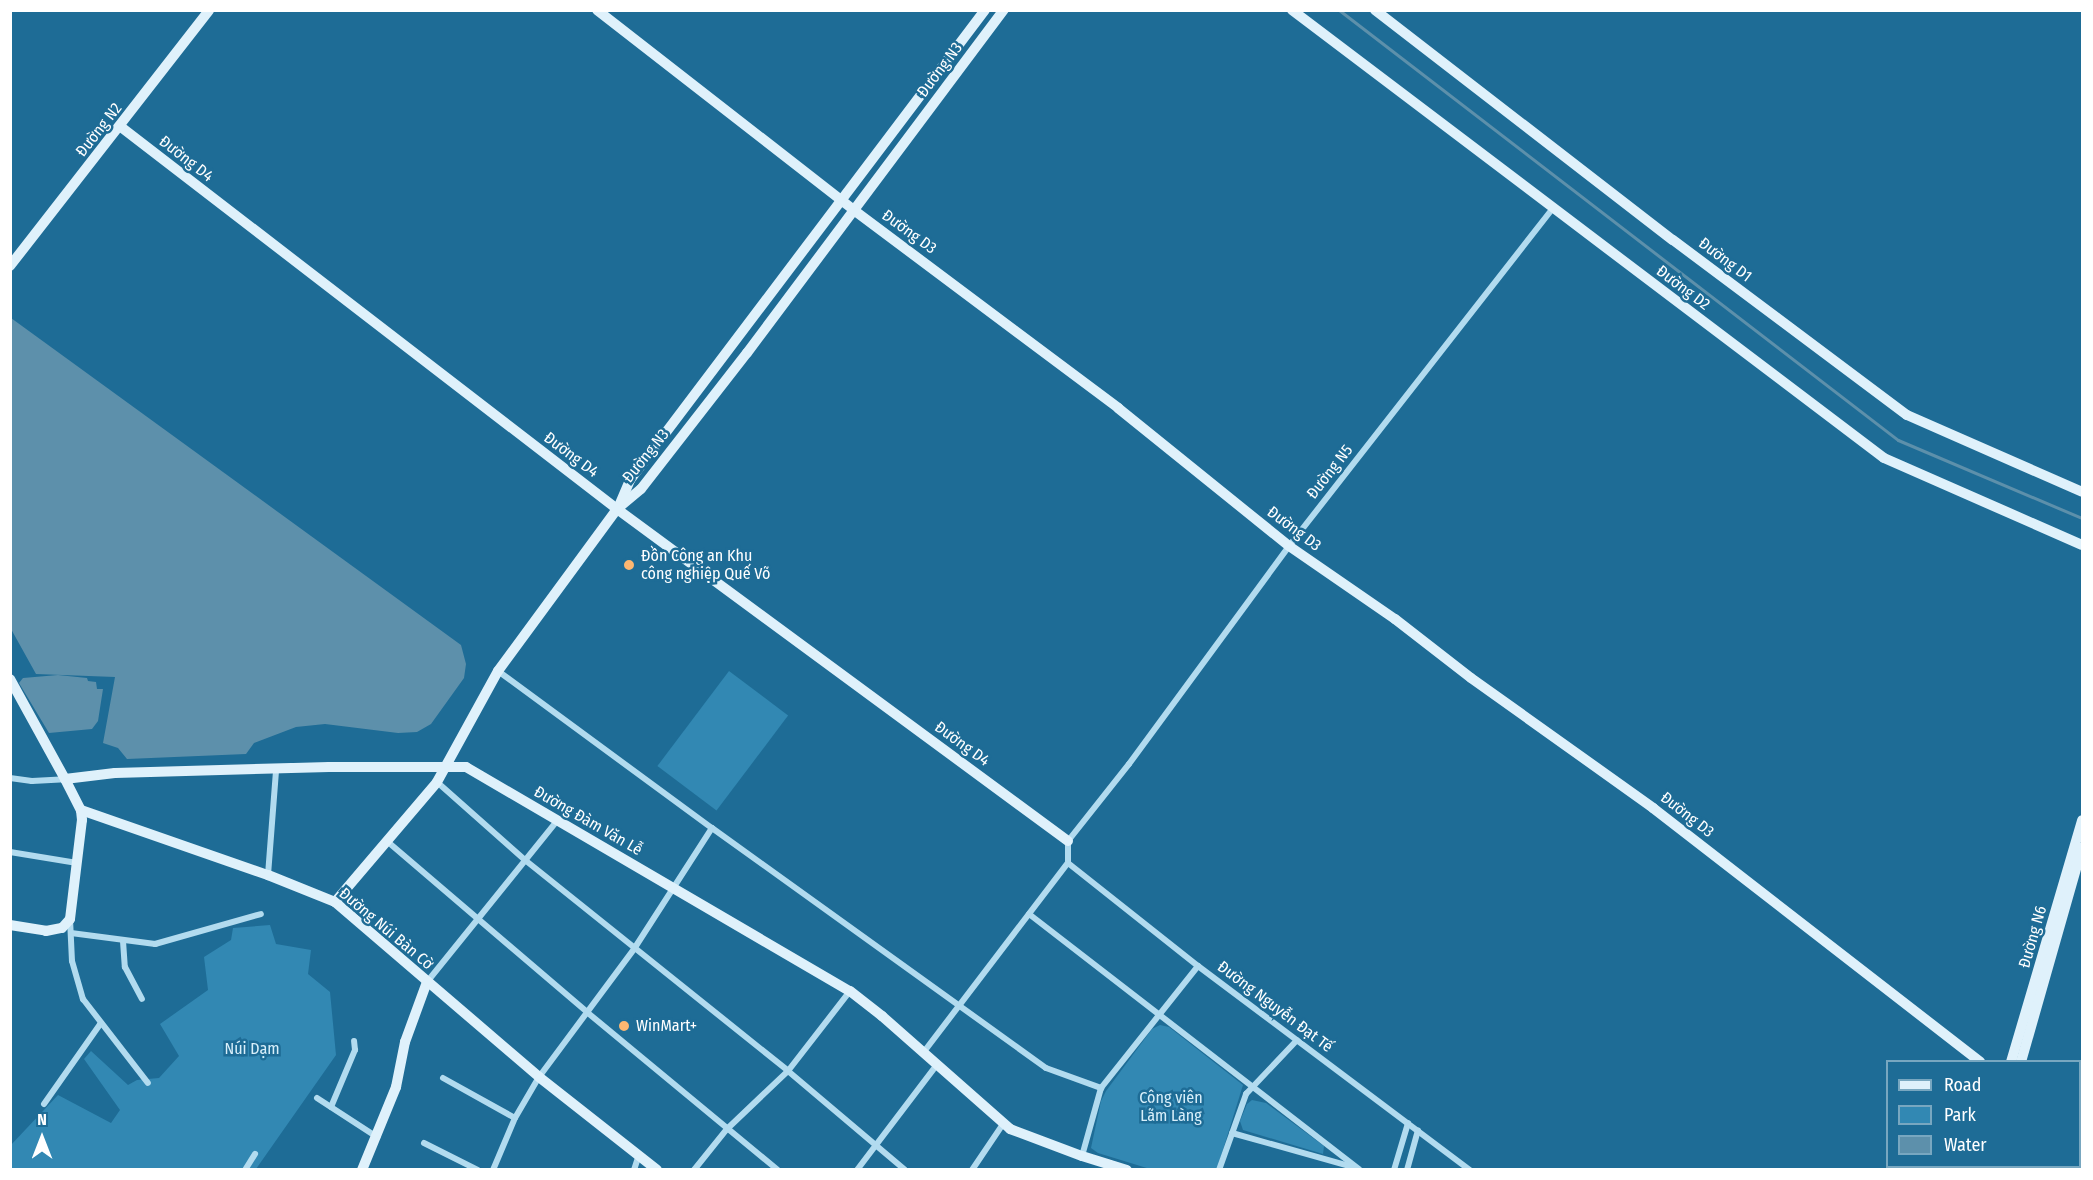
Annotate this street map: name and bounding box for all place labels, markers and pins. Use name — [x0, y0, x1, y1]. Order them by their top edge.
place label: Đồn Công an Khu công nghiệp Quế Võ — [641, 546, 771, 584]
marker: Đồn Công an Khu công nghiệp Quế Võ — [622, 558, 636, 572]
place label: WinMart+ — [636, 1016, 697, 1036]
marker: WinMart+ — [617, 1019, 631, 1033]

